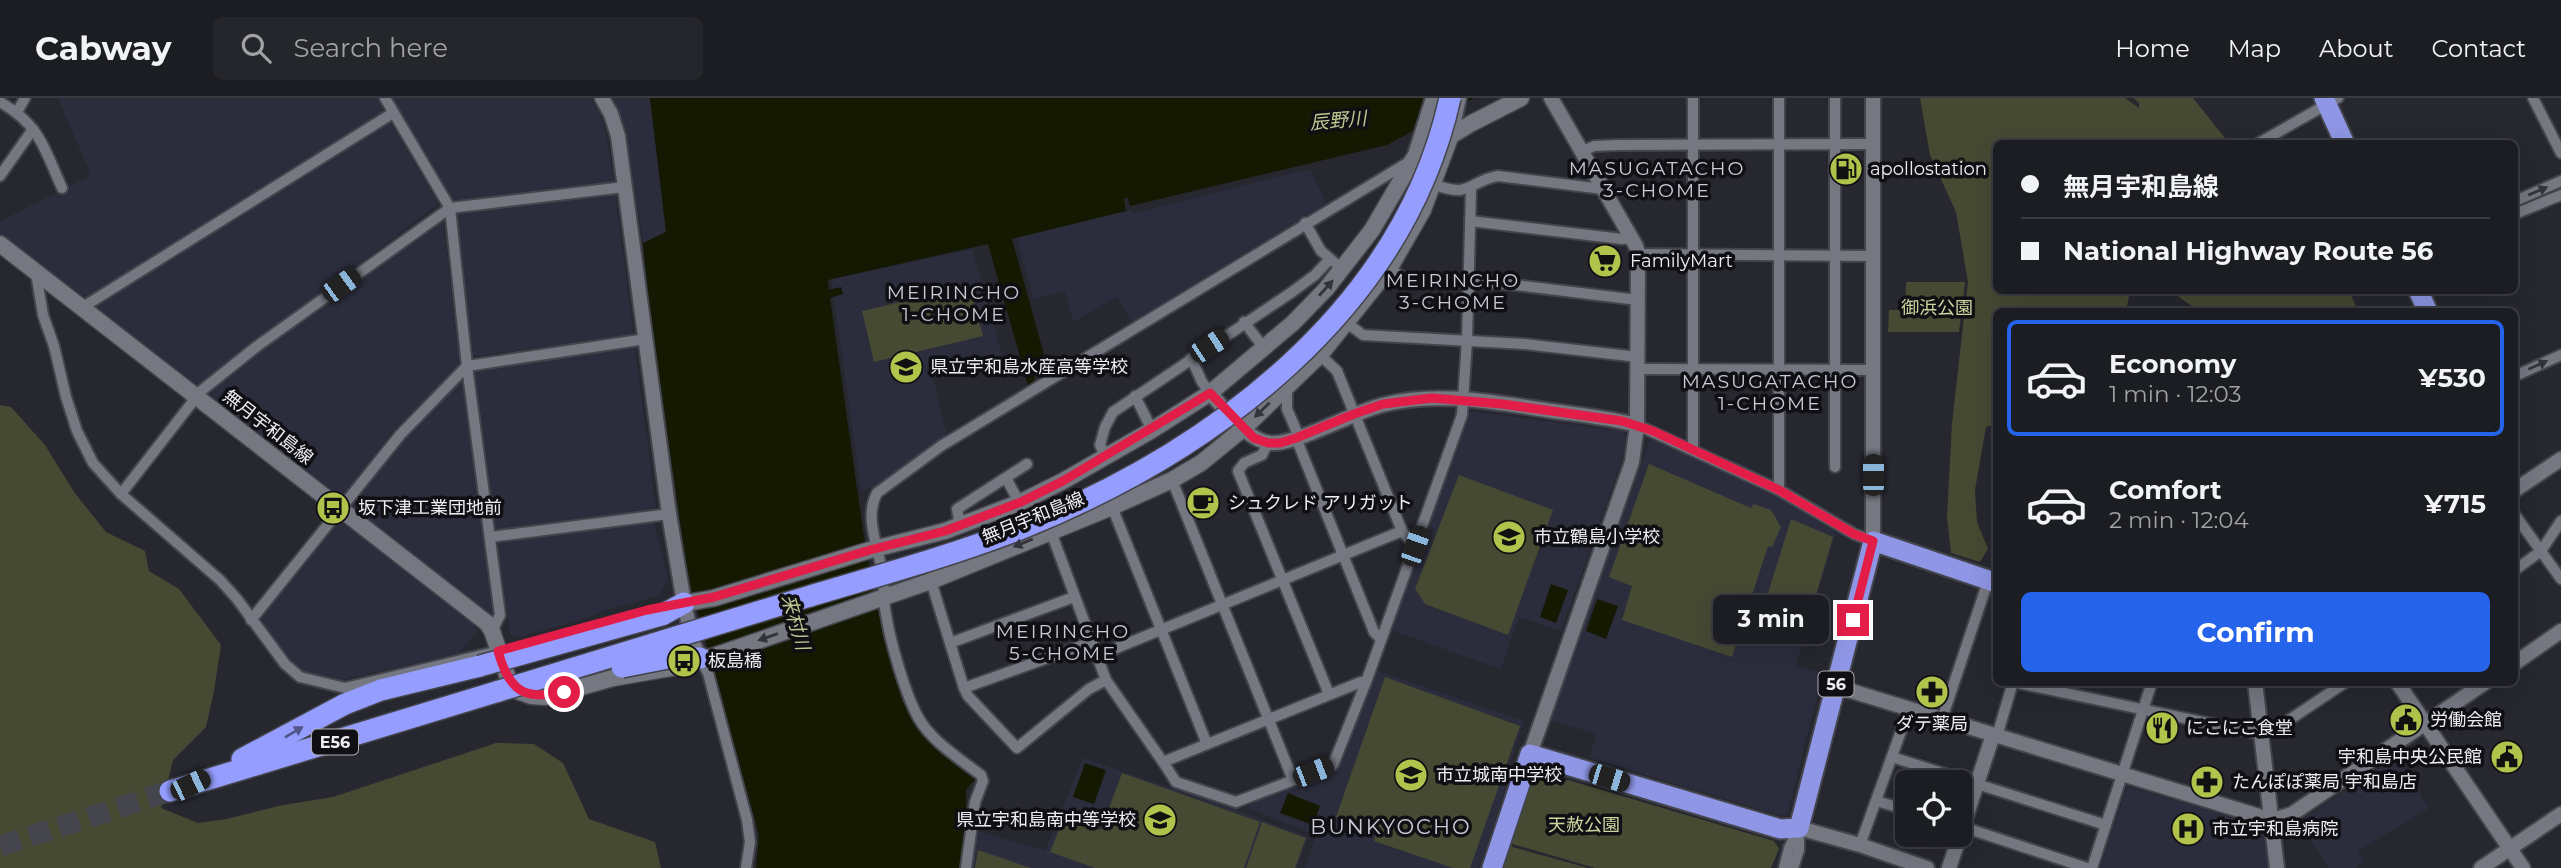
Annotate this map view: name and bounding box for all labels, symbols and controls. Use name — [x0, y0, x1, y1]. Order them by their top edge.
search box — [213, 17, 703, 80]
text: Cabway — [35, 28, 171, 68]
icon: search — [237, 29, 275, 67]
text: Search here — [293, 32, 448, 64]
text: Home — [2115, 34, 2190, 63]
text: Map — [2228, 34, 2281, 63]
text: About — [2319, 34, 2393, 63]
text: Contact — [2431, 34, 2526, 63]
water label: 辰野川 — [1309, 106, 1369, 134]
fuel station icon: apollostation — [1827, 150, 1865, 188]
district label: MASUGATACHO 3-CHOME — [1569, 157, 1745, 202]
place label: apollostation — [1870, 158, 1987, 180]
text: 無月宇和島線 — [2063, 171, 2219, 203]
one-way arrow — [2528, 185, 2548, 197]
text: National Highway Route 56 — [2063, 235, 2433, 267]
supermarket icon: FamilyMart — [1586, 242, 1624, 280]
place label: FamilyMart — [1630, 250, 1733, 272]
car — [318, 264, 365, 306]
district label: MEIRINCHO 3-CHOME — [1386, 269, 1520, 314]
one-way arrow — [1318, 279, 1334, 297]
district label: MEIRINCHO 1-CHOME — [887, 281, 1021, 326]
park label: 御浜公園 — [1901, 297, 1973, 319]
car — [1186, 326, 1233, 366]
icon: car — [2025, 347, 2088, 410]
school or university icon: 県立宇和島水産高等学校 — [887, 348, 925, 386]
text: Economy — [2109, 348, 2236, 380]
place label: 県立宇和島水産高等学校 — [930, 356, 1128, 378]
one-way arrow — [2528, 359, 2548, 371]
text: ¥530 — [2418, 362, 2486, 394]
district label: MASUGATACHO 1-CHOME — [1682, 370, 1858, 415]
text: 1 min · 12:03 — [2109, 380, 2242, 408]
street label: 無月宇和島線 — [219, 385, 317, 469]
one-way arrow — [1254, 401, 1271, 417]
car — [1863, 454, 1884, 496]
icon: car — [2025, 473, 2088, 536]
text: Comfort — [2109, 474, 2221, 506]
cafe icon: シュクレド アリガット — [1184, 484, 1222, 522]
street label: 無月宇和島線 — [979, 488, 1087, 548]
text: ¥715 — [2424, 488, 2486, 520]
bus stop icon: 坂下津工業団地前 — [314, 489, 352, 527]
place label: シュクレド アリガット — [1228, 492, 1413, 514]
place label: 坂下津工業団地前 — [358, 497, 502, 519]
text: 2 min · 12:04 — [2109, 506, 2249, 534]
school or university icon: 市立鶴島小学校 — [1490, 518, 1528, 556]
car — [1399, 523, 1432, 569]
place label: 市立鶴島小学校 — [1534, 526, 1660, 548]
one-way arrow — [1013, 538, 1034, 549]
water label: 来村川 — [777, 592, 815, 655]
button: Confirm — [2021, 592, 2490, 672]
callout: 3 min — [1713, 596, 1828, 644]
route end — [1837, 604, 1869, 636]
text: 3 min — [1737, 605, 1805, 633]
district label: MEIRINCHO 5-CHOME — [996, 620, 1130, 665]
one-way arrow — [758, 632, 779, 643]
bus stop icon: 板島橋 — [665, 642, 703, 680]
place label: 板島橋 — [708, 650, 762, 672]
road number: 56 — [1818, 671, 1854, 696]
pharmacy icon: ダテ薬局 — [1913, 673, 1951, 711]
route start — [548, 676, 580, 708]
public building icon: 労働会館 — [2387, 701, 2425, 739]
restaurant icon: にこにこ食堂 — [2143, 709, 2181, 747]
place label: 労働会館 — [2430, 709, 2502, 731]
place label: ダテ薬局 — [1896, 713, 1968, 735]
place label: にこにこ食堂 — [2186, 717, 2293, 739]
one-way arrow — [285, 725, 304, 738]
road number: E56 — [312, 730, 358, 754]
public building icon: 宇和島中央公民館 — [2488, 738, 2526, 776]
place label: 宇和島中央公民館 — [2338, 746, 2482, 768]
car — [1290, 755, 1337, 789]
school or university icon: 市立城南中学校 — [1392, 756, 1430, 794]
car — [1586, 762, 1633, 794]
pharmacy icon: たんぽぽ薬局 宇和島店 — [2188, 763, 2226, 801]
place label: 市立城南中学校 — [1436, 764, 1562, 786]
car — [167, 766, 214, 804]
map controls — [1895, 770, 1972, 847]
button: locate — [1895, 770, 1972, 847]
place label: たんぽぽ薬局 宇和島店 — [2232, 771, 2417, 793]
school or university icon: 県立宇和島南中等学校 — [1141, 801, 1179, 839]
place label: 県立宇和島南中等学校 — [956, 809, 1136, 831]
hospital icon: 市立宇和島病院 — [2169, 810, 2207, 848]
district label: BUNKYOCHO — [1310, 814, 1472, 839]
park label: 天赦公園 — [1548, 814, 1620, 836]
place label: 市立宇和島病院 — [2212, 818, 2338, 840]

